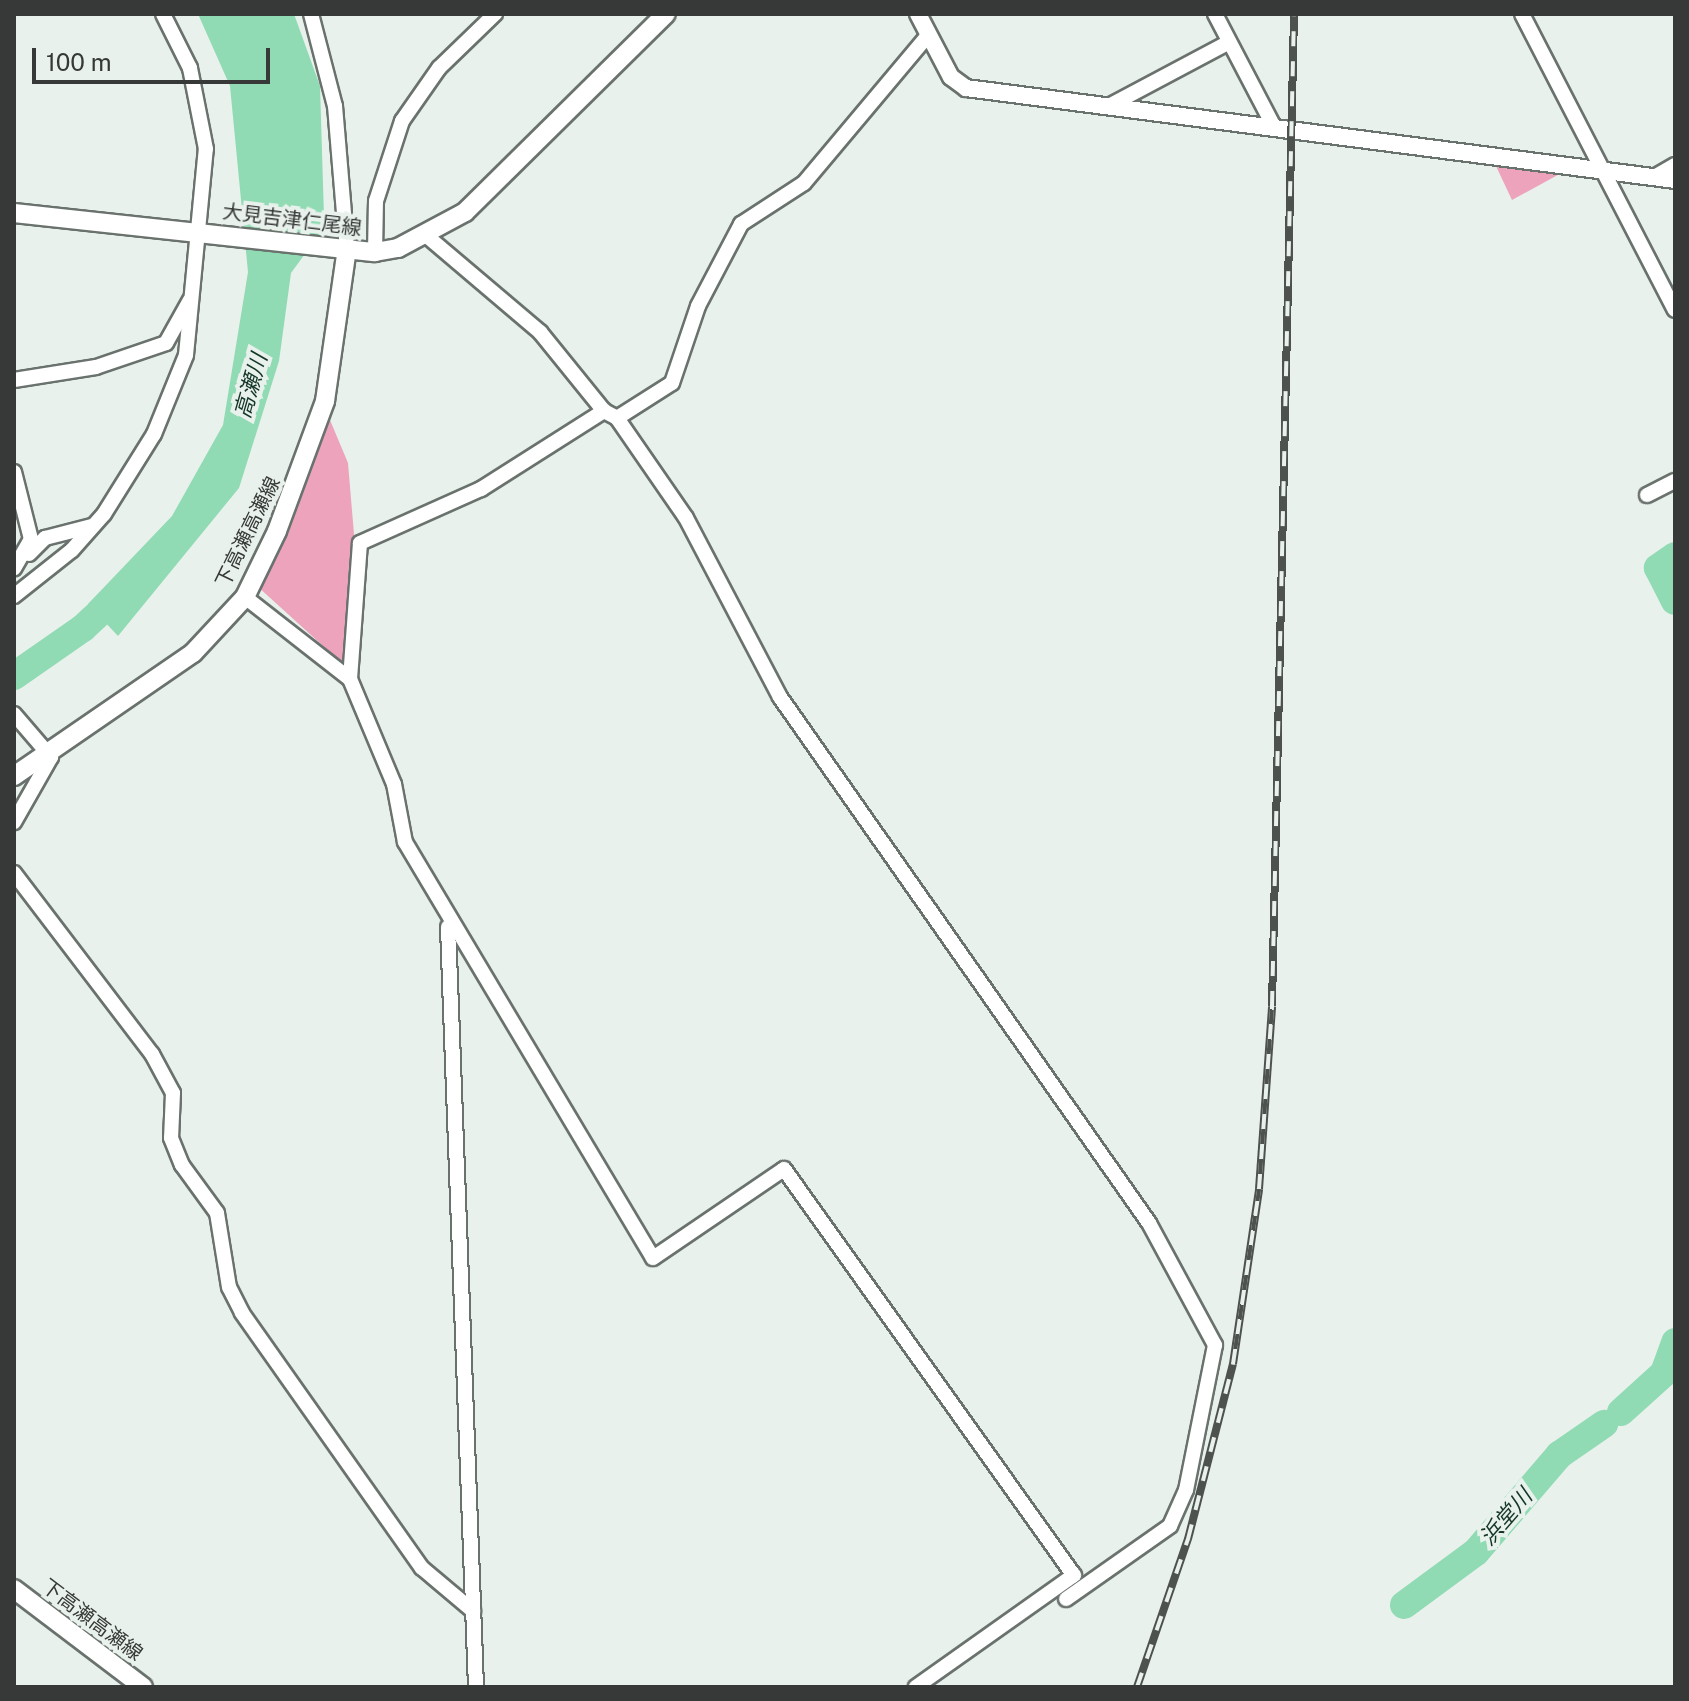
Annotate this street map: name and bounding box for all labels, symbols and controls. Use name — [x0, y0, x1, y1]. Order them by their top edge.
scale bar — [36, 32, 274, 82]
text: 100 m — [46, 48, 112, 76]
street label: 大見吉津仁尾線 — [221, 200, 363, 240]
water label: 高瀬川 — [229, 351, 273, 421]
street label: 下高瀬高瀬線 — [211, 473, 285, 591]
water label: 浜堂川 — [1474, 1483, 1538, 1551]
street label: 下高瀬高瀬線 — [37, 1574, 147, 1666]

